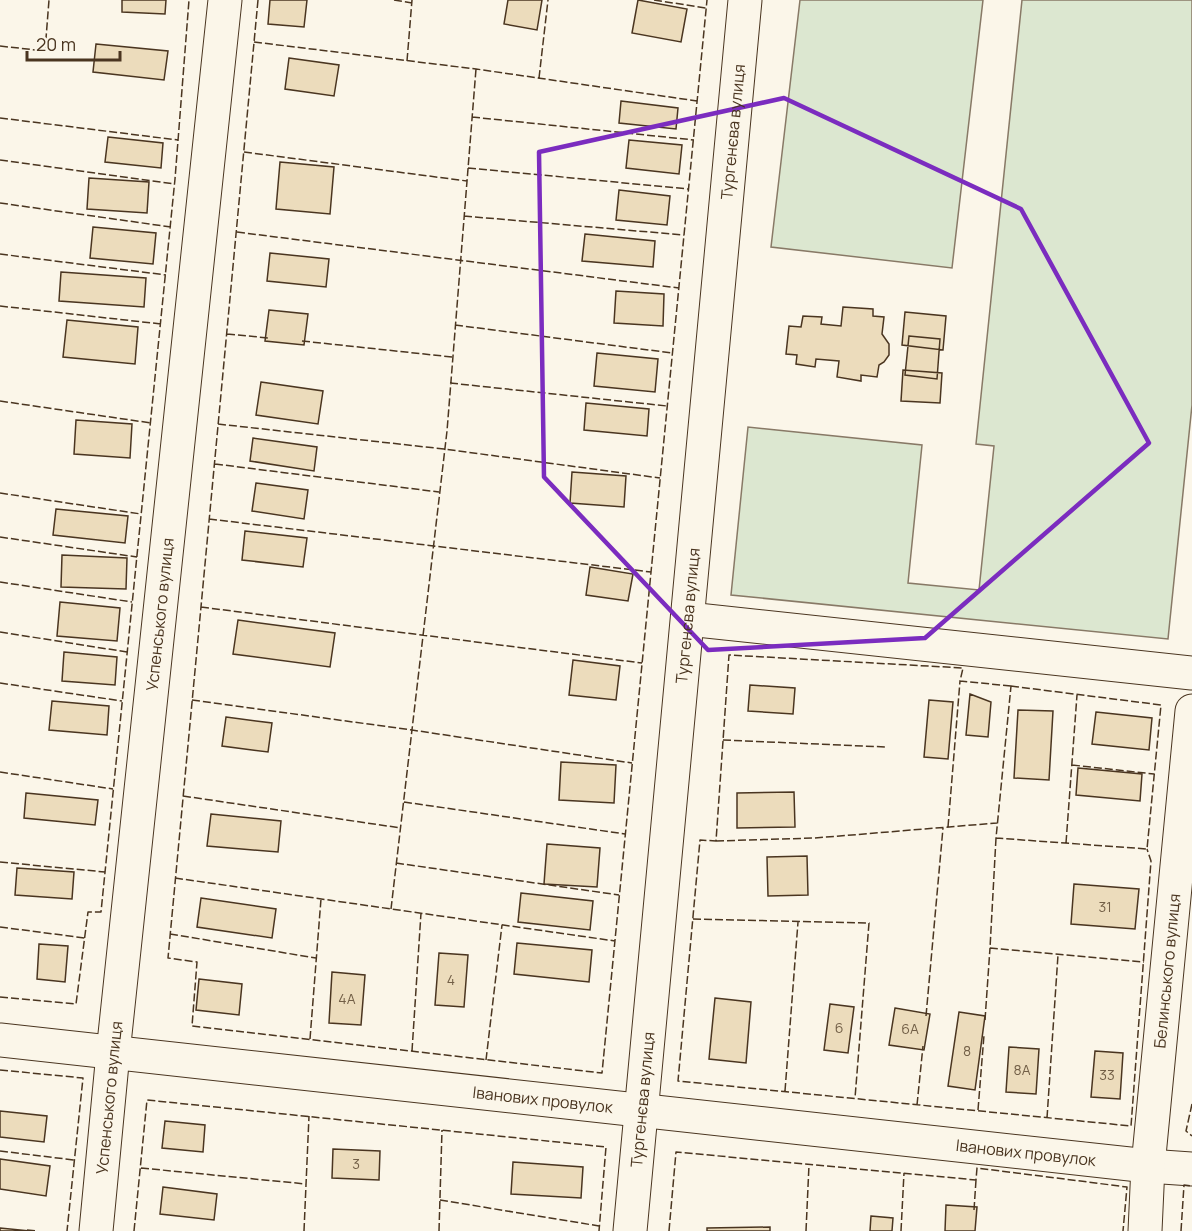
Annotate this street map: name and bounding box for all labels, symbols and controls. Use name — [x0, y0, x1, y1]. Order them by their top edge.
scale bar — [27, 24, 120, 62]
text: 20 m — [36, 32, 76, 56]
street label: Тургенєва вулиця — [715, 63, 750, 200]
street label: Успенського вулиця — [141, 537, 179, 692]
street label: Тургенєва вулиця — [670, 547, 705, 684]
street label: Белинського вулиця — [1148, 893, 1185, 1049]
house number: 31 — [1098, 897, 1112, 916]
house number: 4 — [447, 970, 455, 989]
house number: 4А — [338, 989, 356, 1008]
house number: 6 — [835, 1018, 843, 1037]
house number: 6А — [901, 1019, 919, 1038]
street label: Успенського вулиця — [90, 1020, 127, 1175]
street label: Тургенєва вулиця — [625, 1031, 660, 1168]
house number: 8 — [963, 1041, 971, 1060]
house number: 8А — [1014, 1060, 1031, 1079]
house number: 33 — [1099, 1065, 1115, 1084]
street label: Іванових провулок — [472, 1081, 615, 1118]
street label: Іванових провулок — [955, 1134, 1098, 1171]
house number: 3 — [352, 1154, 360, 1173]

